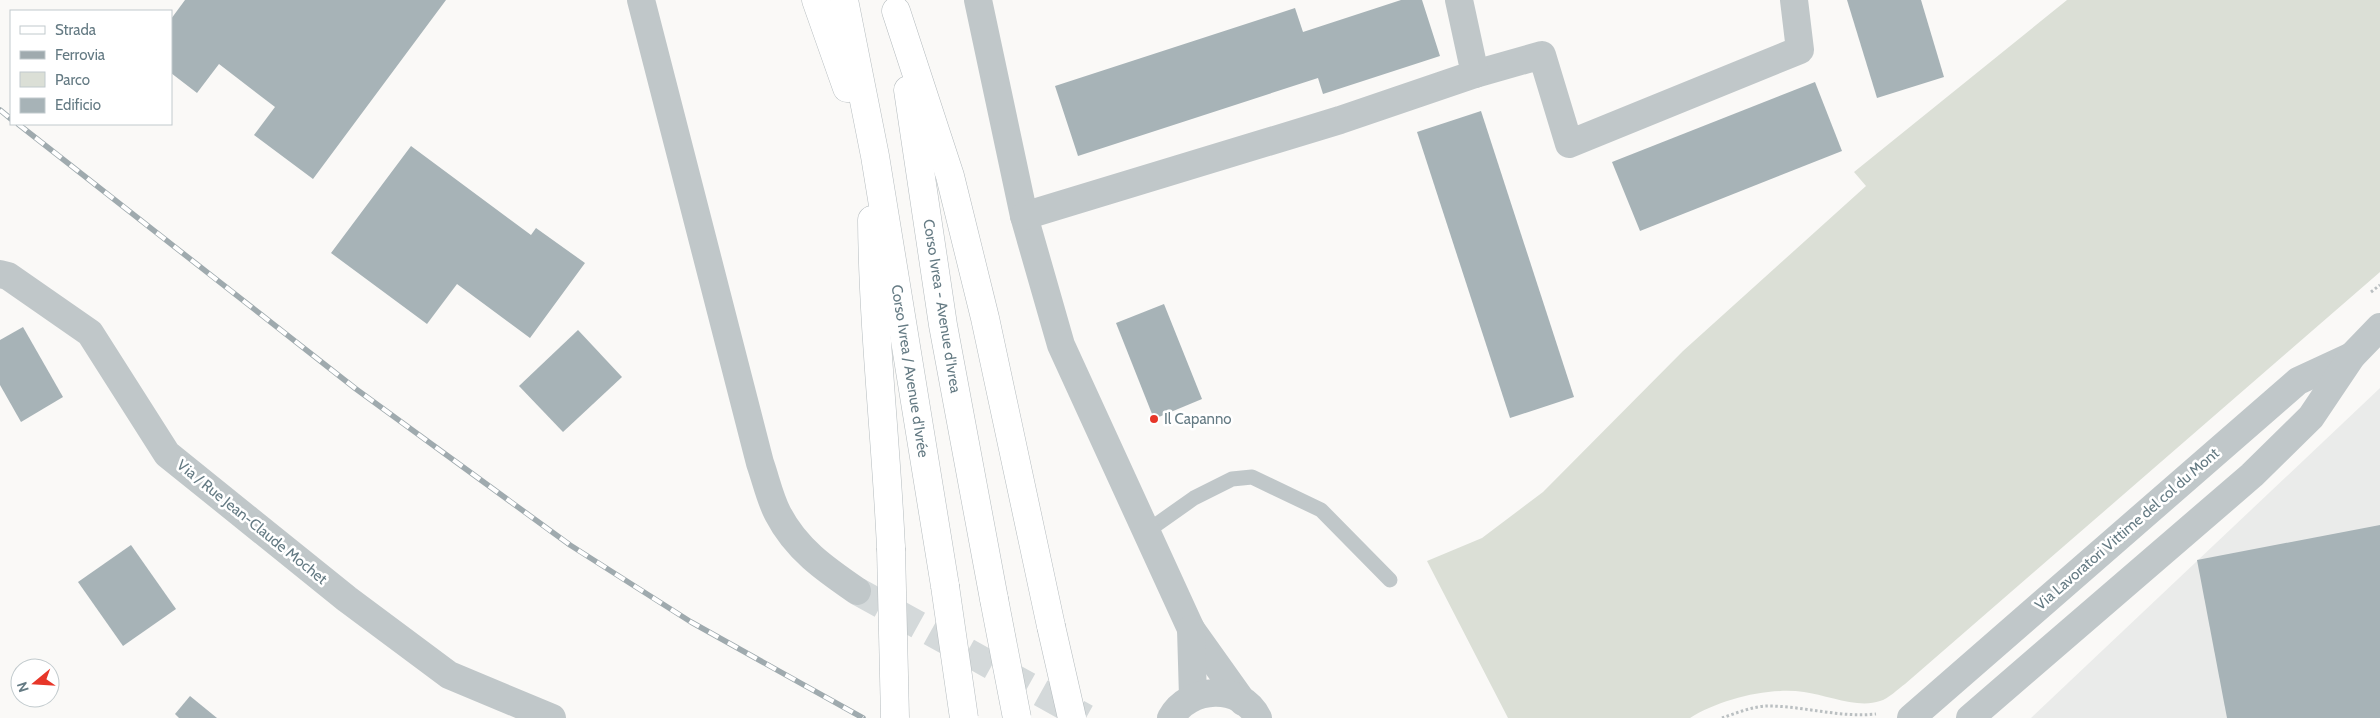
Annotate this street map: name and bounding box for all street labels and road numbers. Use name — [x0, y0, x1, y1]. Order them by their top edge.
street label: Corso Ivrea - Avenue d'Ivrea — [919, 218, 965, 395]
street label: Corso Ivrea / Avenue d'Ivrée — [887, 283, 933, 459]
street label: Via Lavoratori Vittime del col du Mont — [2031, 444, 2223, 614]
street label: Via / Rue Jean-Claude Mochet — [173, 456, 331, 588]

